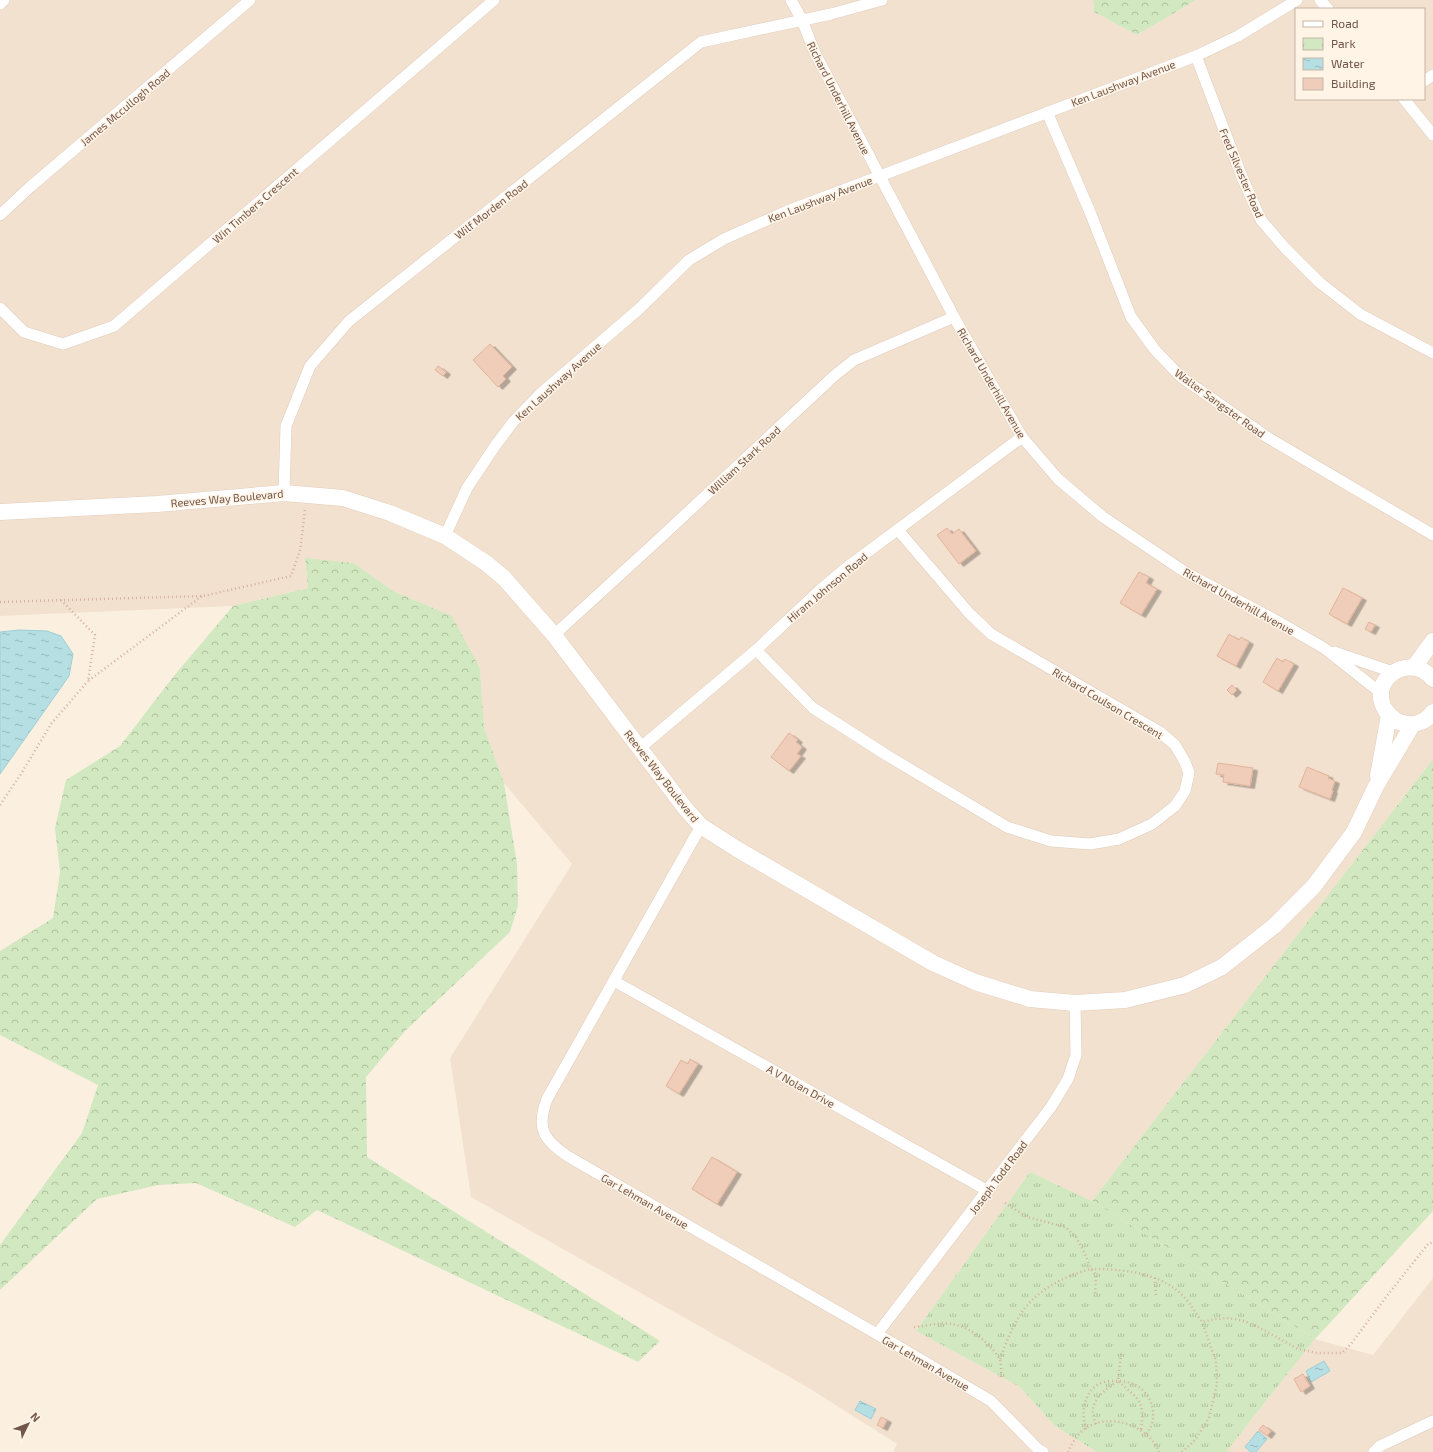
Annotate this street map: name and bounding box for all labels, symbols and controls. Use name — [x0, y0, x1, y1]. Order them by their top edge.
legend — [1295, 8, 1425, 100]
text: Road — [1331, 16, 1359, 30]
text: Park — [1331, 36, 1356, 50]
street label: Richard Underhill Avenue — [805, 39, 873, 157]
text: Water — [1331, 56, 1365, 70]
street label: Ken Laushway Avenue — [1069, 57, 1177, 109]
street label: James Mccullogh Road — [78, 66, 172, 148]
text: Building — [1331, 76, 1376, 90]
street label: Fred Silvester Road — [1217, 126, 1267, 220]
street label: Win Timbers Crescent — [210, 164, 300, 246]
street label: Ken Laushway Avenue — [766, 173, 874, 225]
street label: Wilf Morden Road — [452, 176, 530, 242]
street label: Richard Underhill Avenue — [955, 326, 1029, 441]
street label: Ken Laushway Avenue — [512, 339, 604, 423]
street label: Walter Sangster Road — [1172, 366, 1268, 440]
street label: William Stark Road — [705, 423, 783, 497]
street label: Reeves Way Boulevard — [170, 487, 284, 509]
street label: Hiram Johnson Road — [784, 549, 870, 625]
street label: Richard Underhill Avenue — [1181, 565, 1297, 637]
street label: Richard Coulson Crescent — [1050, 665, 1166, 741]
street label: Reeves Way Boulevard — [622, 727, 702, 825]
street label: A V Nolan Drive — [765, 1062, 837, 1110]
street label: Joseph Todd Road — [966, 1138, 1030, 1216]
street label: Gar Lehman Avenue — [599, 1171, 691, 1231]
street label: Gar Lehman Avenue — [880, 1333, 972, 1393]
north arrow — [8, 1404, 48, 1444]
text: N — [28, 1409, 43, 1424]

